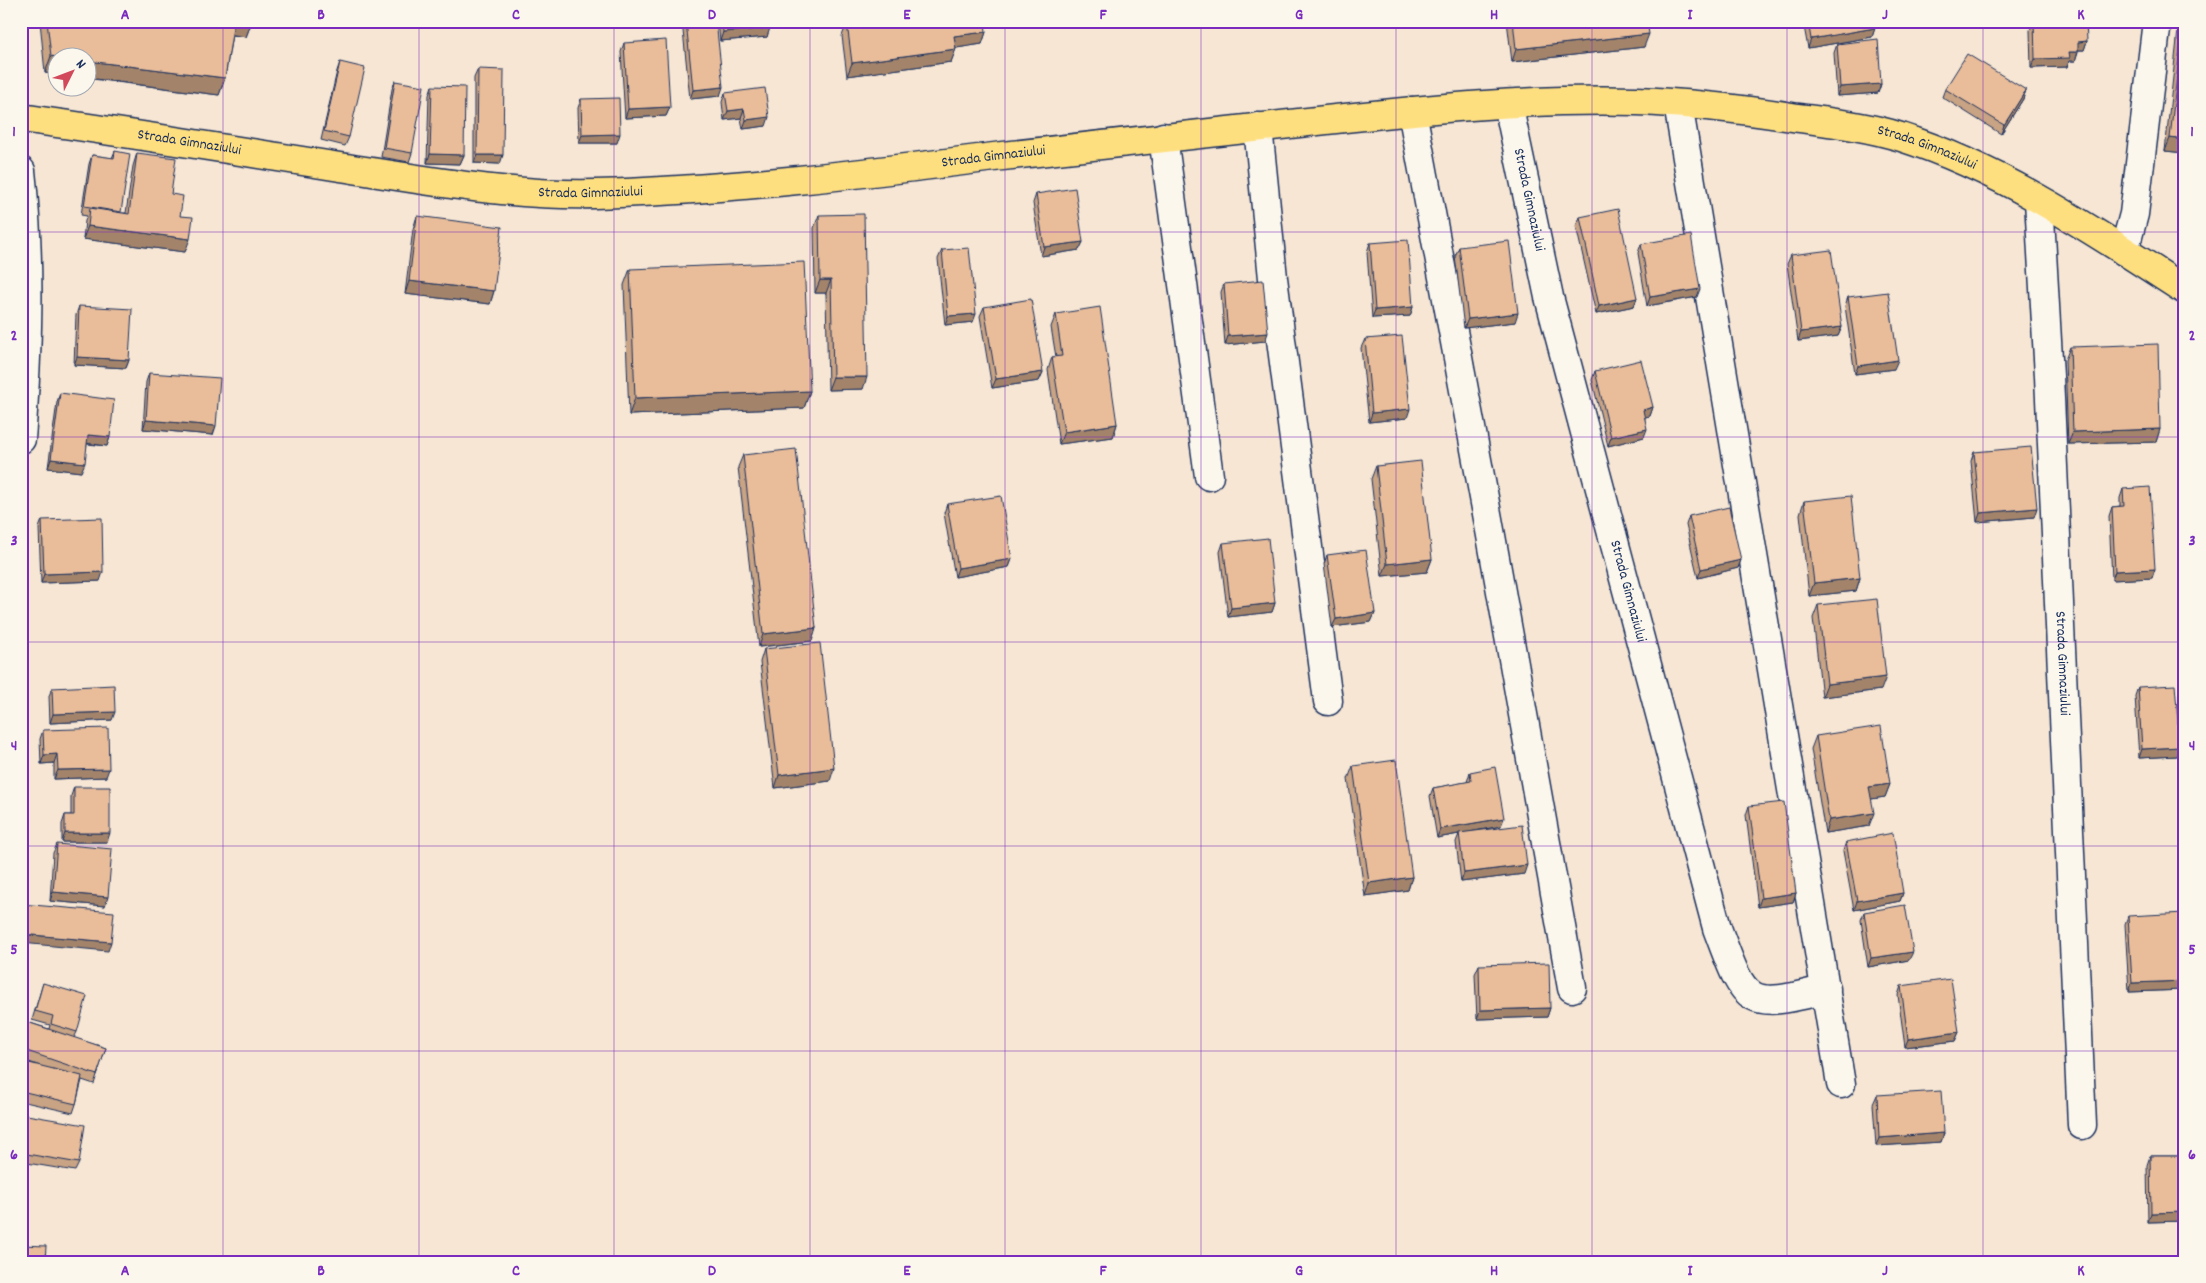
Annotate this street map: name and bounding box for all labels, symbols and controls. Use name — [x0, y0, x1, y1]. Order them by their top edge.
text: A — [121, 4, 130, 27]
text: B — [317, 4, 325, 27]
text: C — [512, 4, 520, 27]
text: D — [708, 4, 717, 27]
text: E — [903, 4, 911, 27]
text: F — [1099, 4, 1107, 27]
text: G — [1295, 4, 1303, 27]
text: H — [1490, 4, 1498, 27]
text: I — [1688, 4, 1694, 27]
text: J — [1882, 4, 1888, 27]
text: K — [2077, 4, 2085, 27]
north arrow — [48, 48, 98, 98]
text: N — [70, 55, 90, 74]
street label: Strada Gimnaziului — [1875, 120, 1980, 176]
text: 1 — [12, 121, 16, 144]
text: 1 — [2190, 121, 2194, 144]
street label: Strada Gimnaziului — [136, 124, 243, 162]
street label: Strada Gimnaziului — [940, 140, 1047, 175]
street label: Strada Gimnaziului — [1507, 146, 1550, 254]
street label: Strada Gimnaziului — [538, 181, 644, 205]
text: 2 — [11, 325, 18, 348]
text: 2 — [2189, 325, 2196, 348]
text: 3 — [10, 530, 18, 553]
text: 3 — [2188, 530, 2196, 553]
street label: Strada Gimnaziului — [1603, 538, 1652, 645]
street label: Strada Gimnaziului — [2048, 611, 2075, 716]
text: 4 — [11, 735, 17, 758]
text: 4 — [2189, 735, 2195, 758]
text: 5 — [10, 939, 18, 962]
text: 5 — [2188, 939, 2196, 962]
text: 6 — [10, 1144, 18, 1167]
text: 6 — [2188, 1144, 2196, 1167]
text: A — [121, 1260, 130, 1283]
text: B — [317, 1260, 325, 1283]
text: C — [512, 1260, 520, 1283]
text: D — [708, 1260, 717, 1283]
text: E — [903, 1260, 911, 1283]
text: F — [1099, 1260, 1107, 1283]
text: G — [1295, 1260, 1303, 1283]
text: H — [1490, 1260, 1498, 1283]
text: I — [1688, 1260, 1694, 1283]
text: J — [1882, 1260, 1888, 1283]
text: K — [2077, 1260, 2085, 1283]

